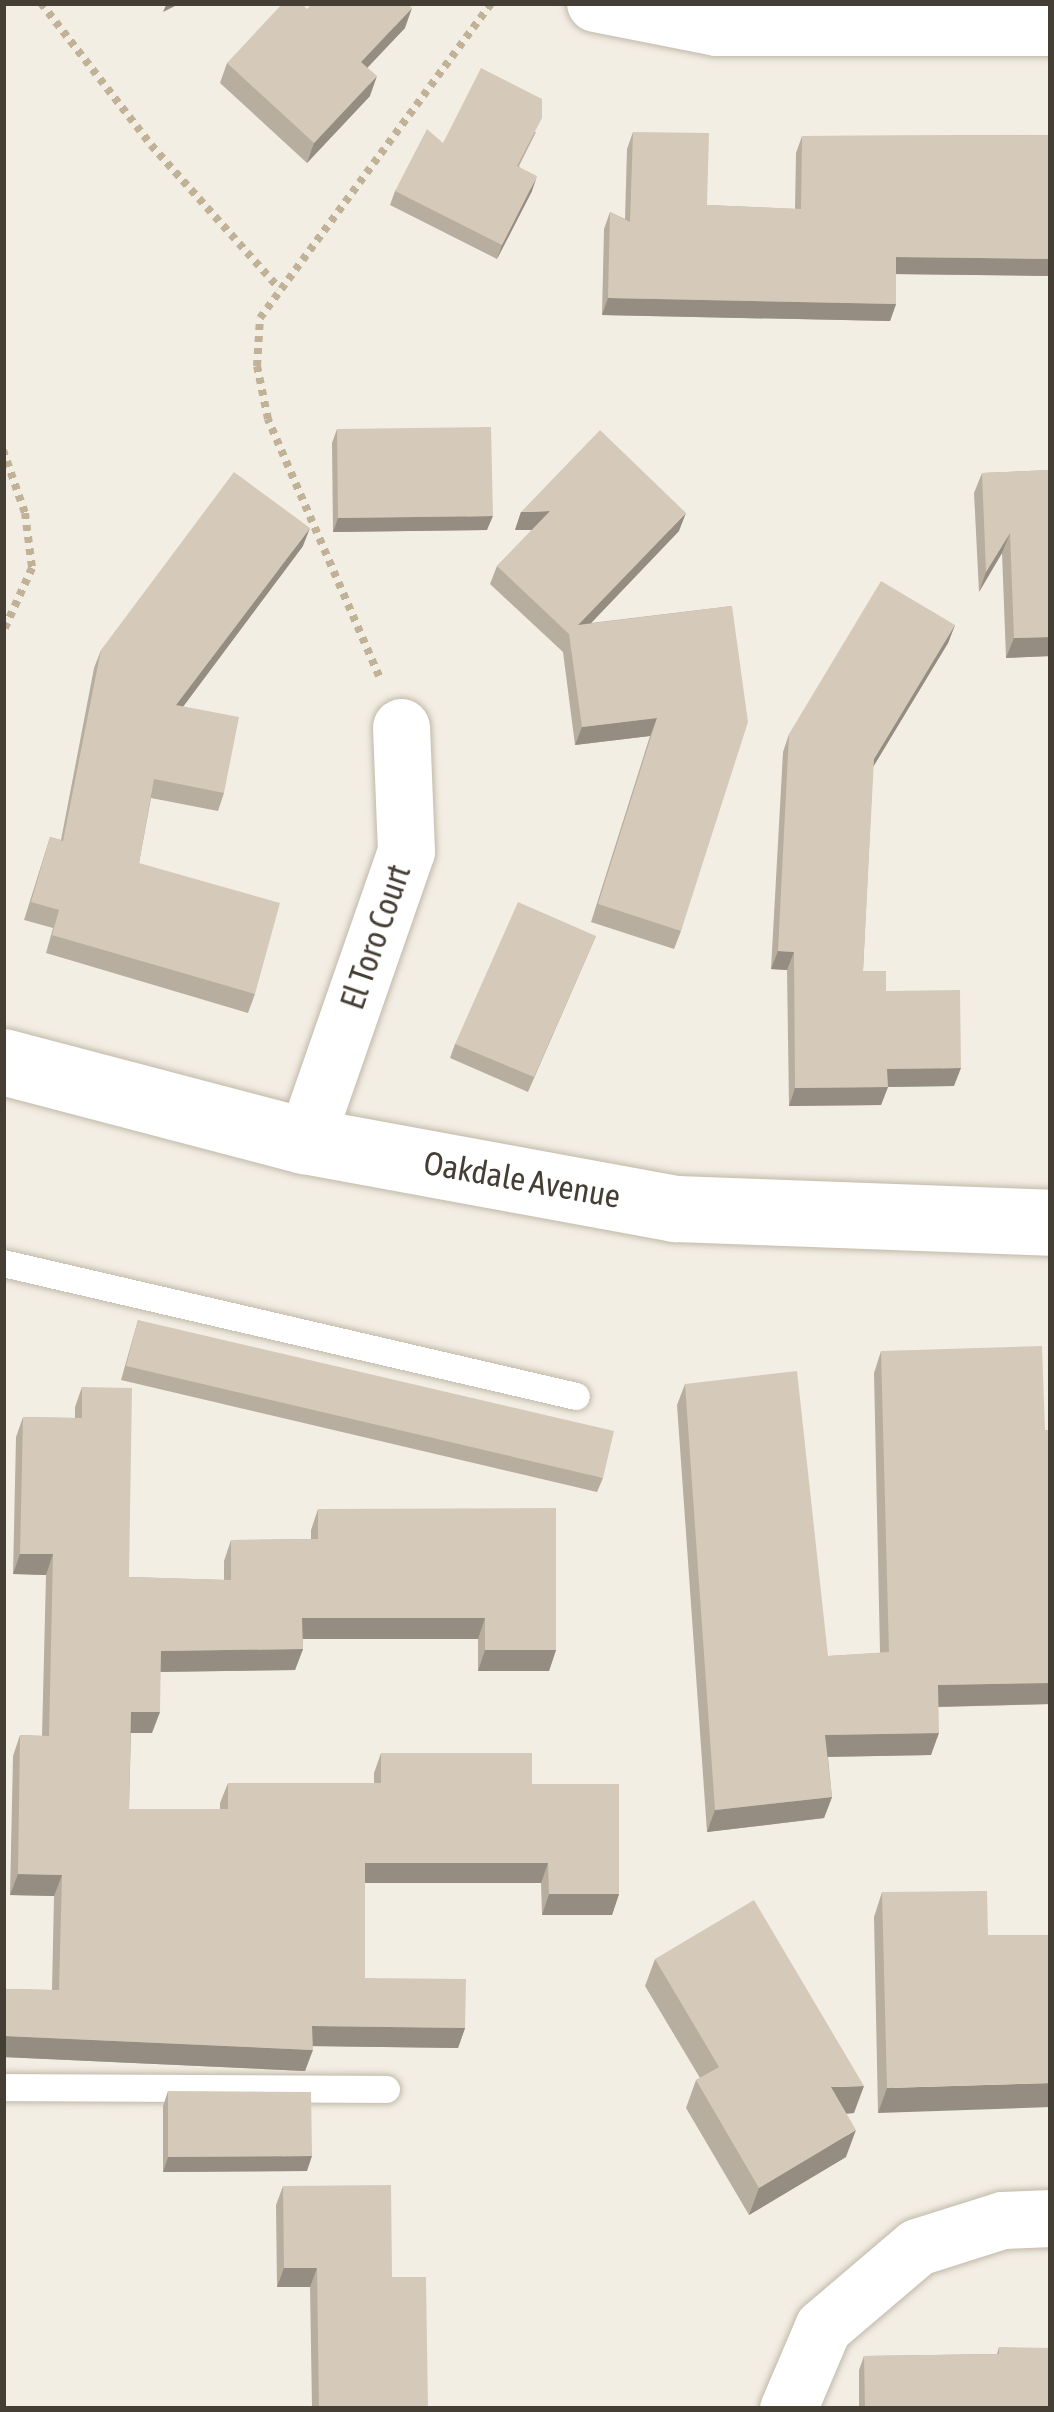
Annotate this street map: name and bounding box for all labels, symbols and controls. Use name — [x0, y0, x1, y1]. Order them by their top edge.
street label: El Toro Court — [333, 859, 419, 1015]
street label: Oakdale Avenue — [421, 1143, 623, 1217]

